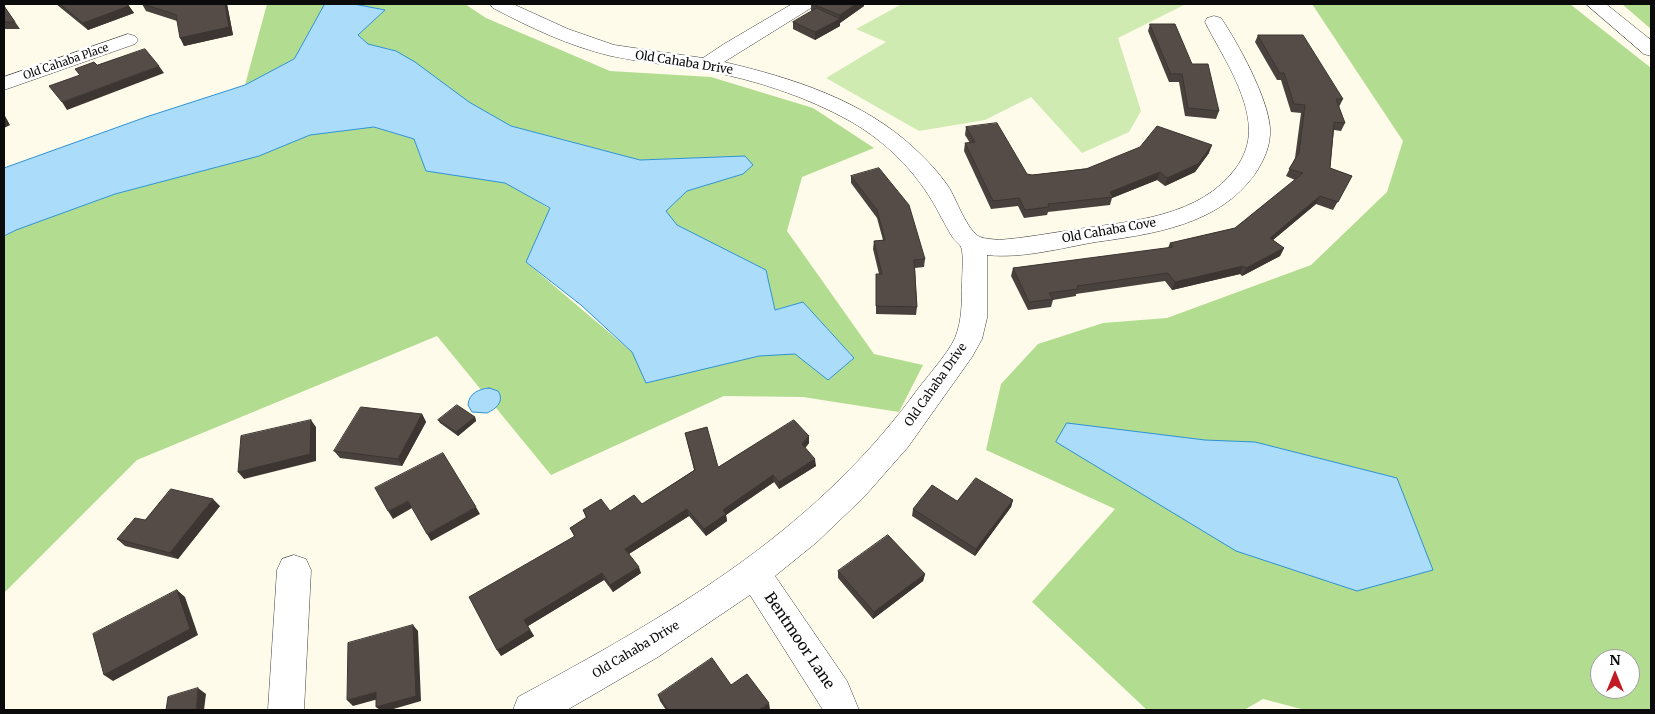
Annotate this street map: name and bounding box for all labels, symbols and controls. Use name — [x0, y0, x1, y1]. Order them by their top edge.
street label: Old Cahaba Place — [22, 41, 110, 83]
street label: Old Cahaba Drive — [634, 48, 734, 78]
street label: Old Cahaba Cove — [1061, 216, 1157, 246]
street label: Old Cahaba Drive — [902, 340, 970, 430]
street label: Bentmoor Lane — [760, 589, 838, 693]
street label: Old Cahaba Drive — [590, 618, 682, 682]
north arrow — [1590, 649, 1640, 699]
text: N — [1609, 651, 1621, 669]

